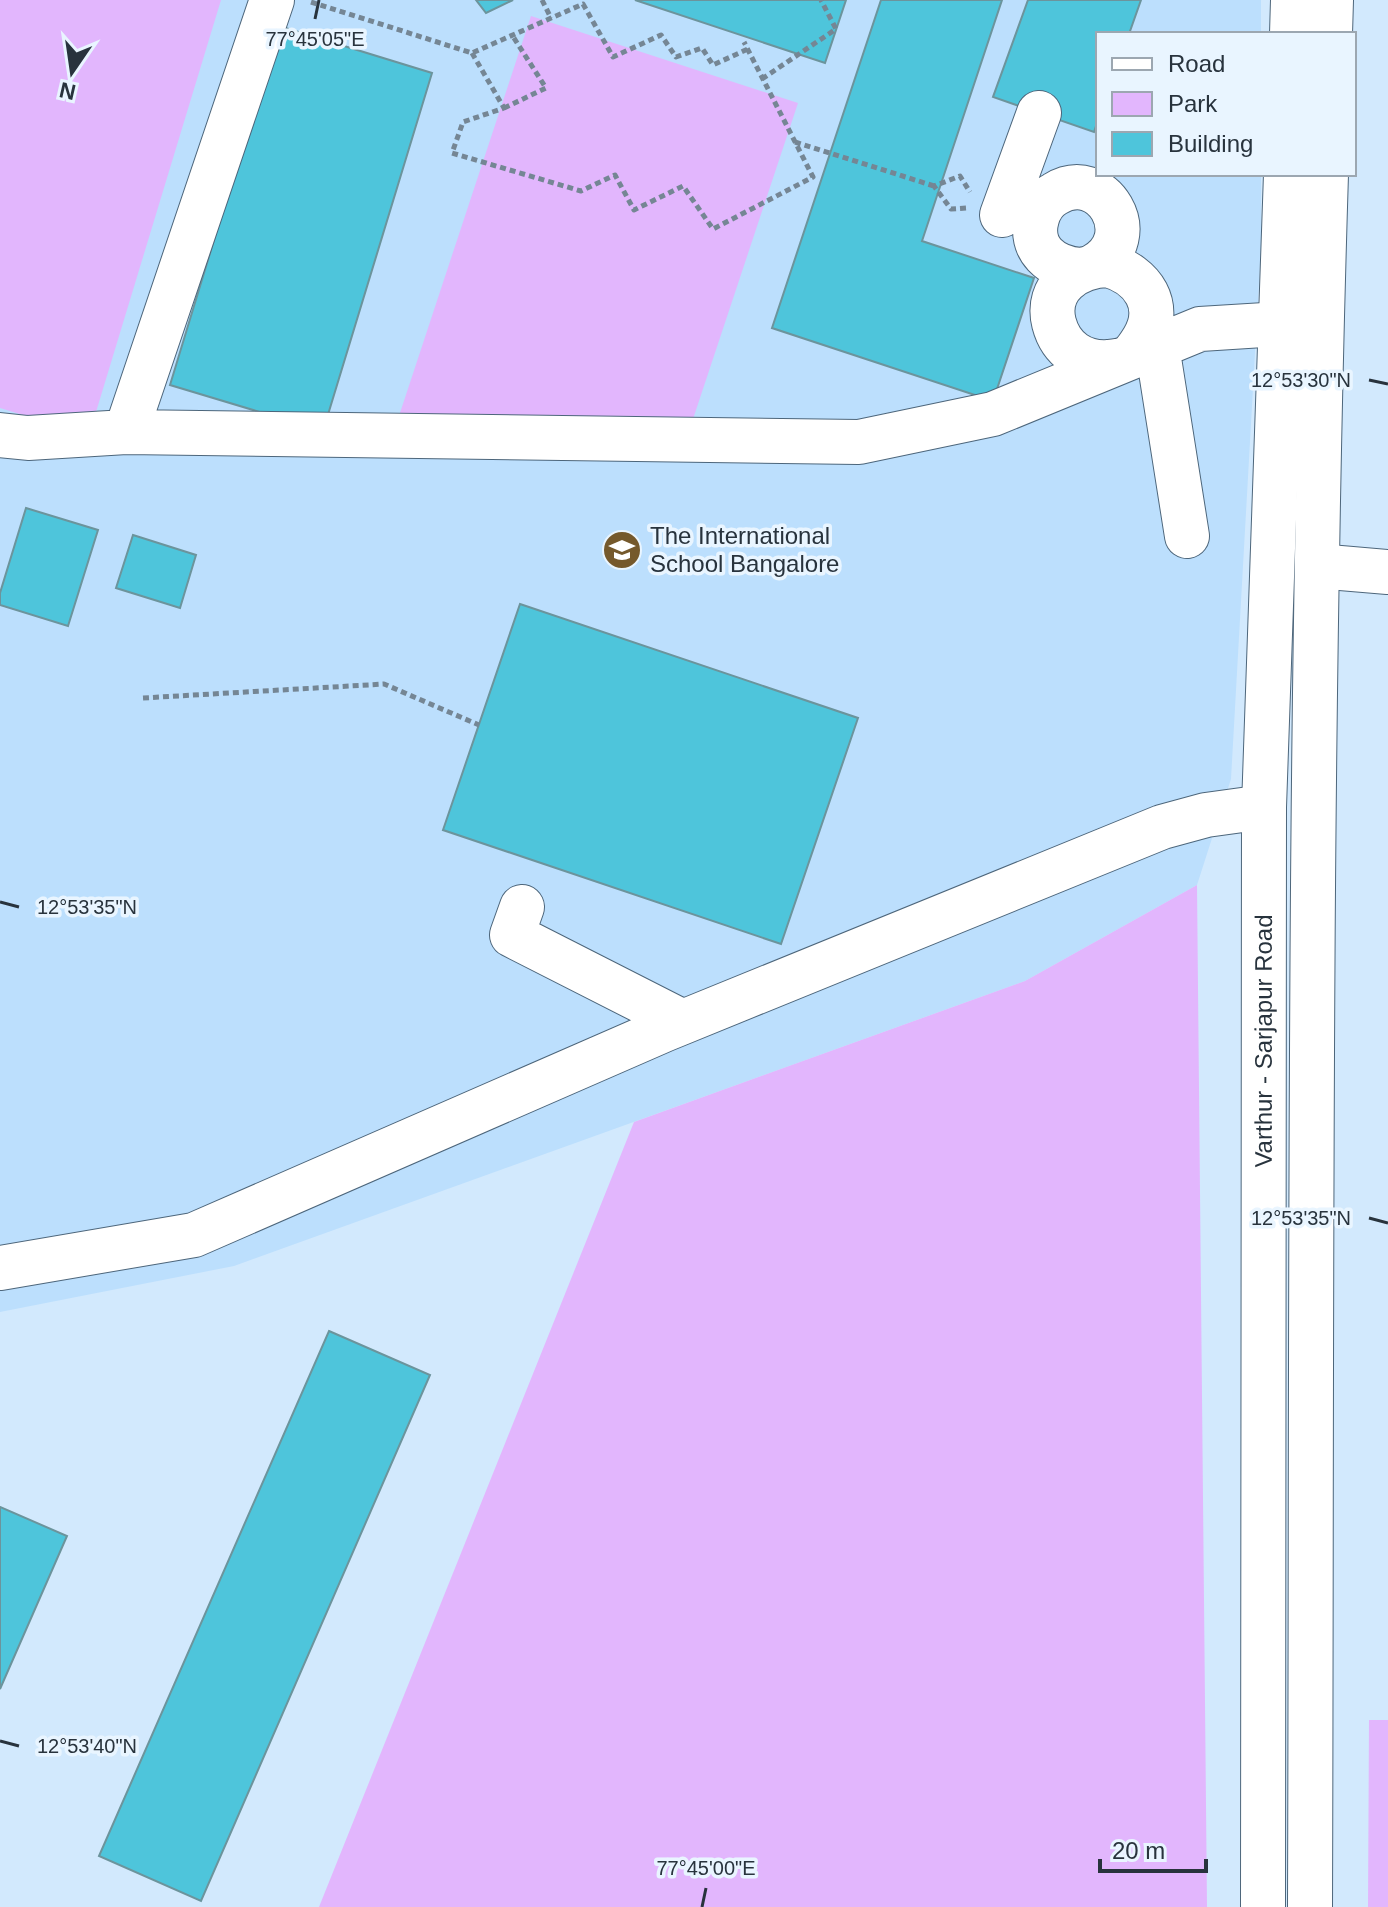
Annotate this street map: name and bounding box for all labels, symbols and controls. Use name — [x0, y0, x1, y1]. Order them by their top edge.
text: 77°45'05"E — [266, 28, 365, 50]
north arrow — [32, 32, 112, 112]
legend — [1096, 32, 1356, 176]
text: Road — [1168, 50, 1225, 77]
text: N — [57, 77, 78, 105]
text: Park — [1168, 90, 1218, 117]
text: Building — [1168, 130, 1253, 157]
text: 12°53'30"N — [1251, 369, 1351, 391]
place label: The International School Bangalore — [650, 522, 839, 577]
school or university icon: The International School Bangalore — [601, 529, 643, 571]
text: 12°53'35"N — [37, 896, 137, 918]
street label: Varthur - Sarjapur Road — [1250, 914, 1277, 1168]
text: 12°53'35"N — [1251, 1207, 1351, 1229]
text: 12°53'40"N — [37, 1735, 137, 1757]
scale bar — [1100, 1823, 1206, 1873]
text: 20 m — [1112, 1837, 1165, 1864]
text: 77°45'00"E — [657, 1857, 756, 1879]

